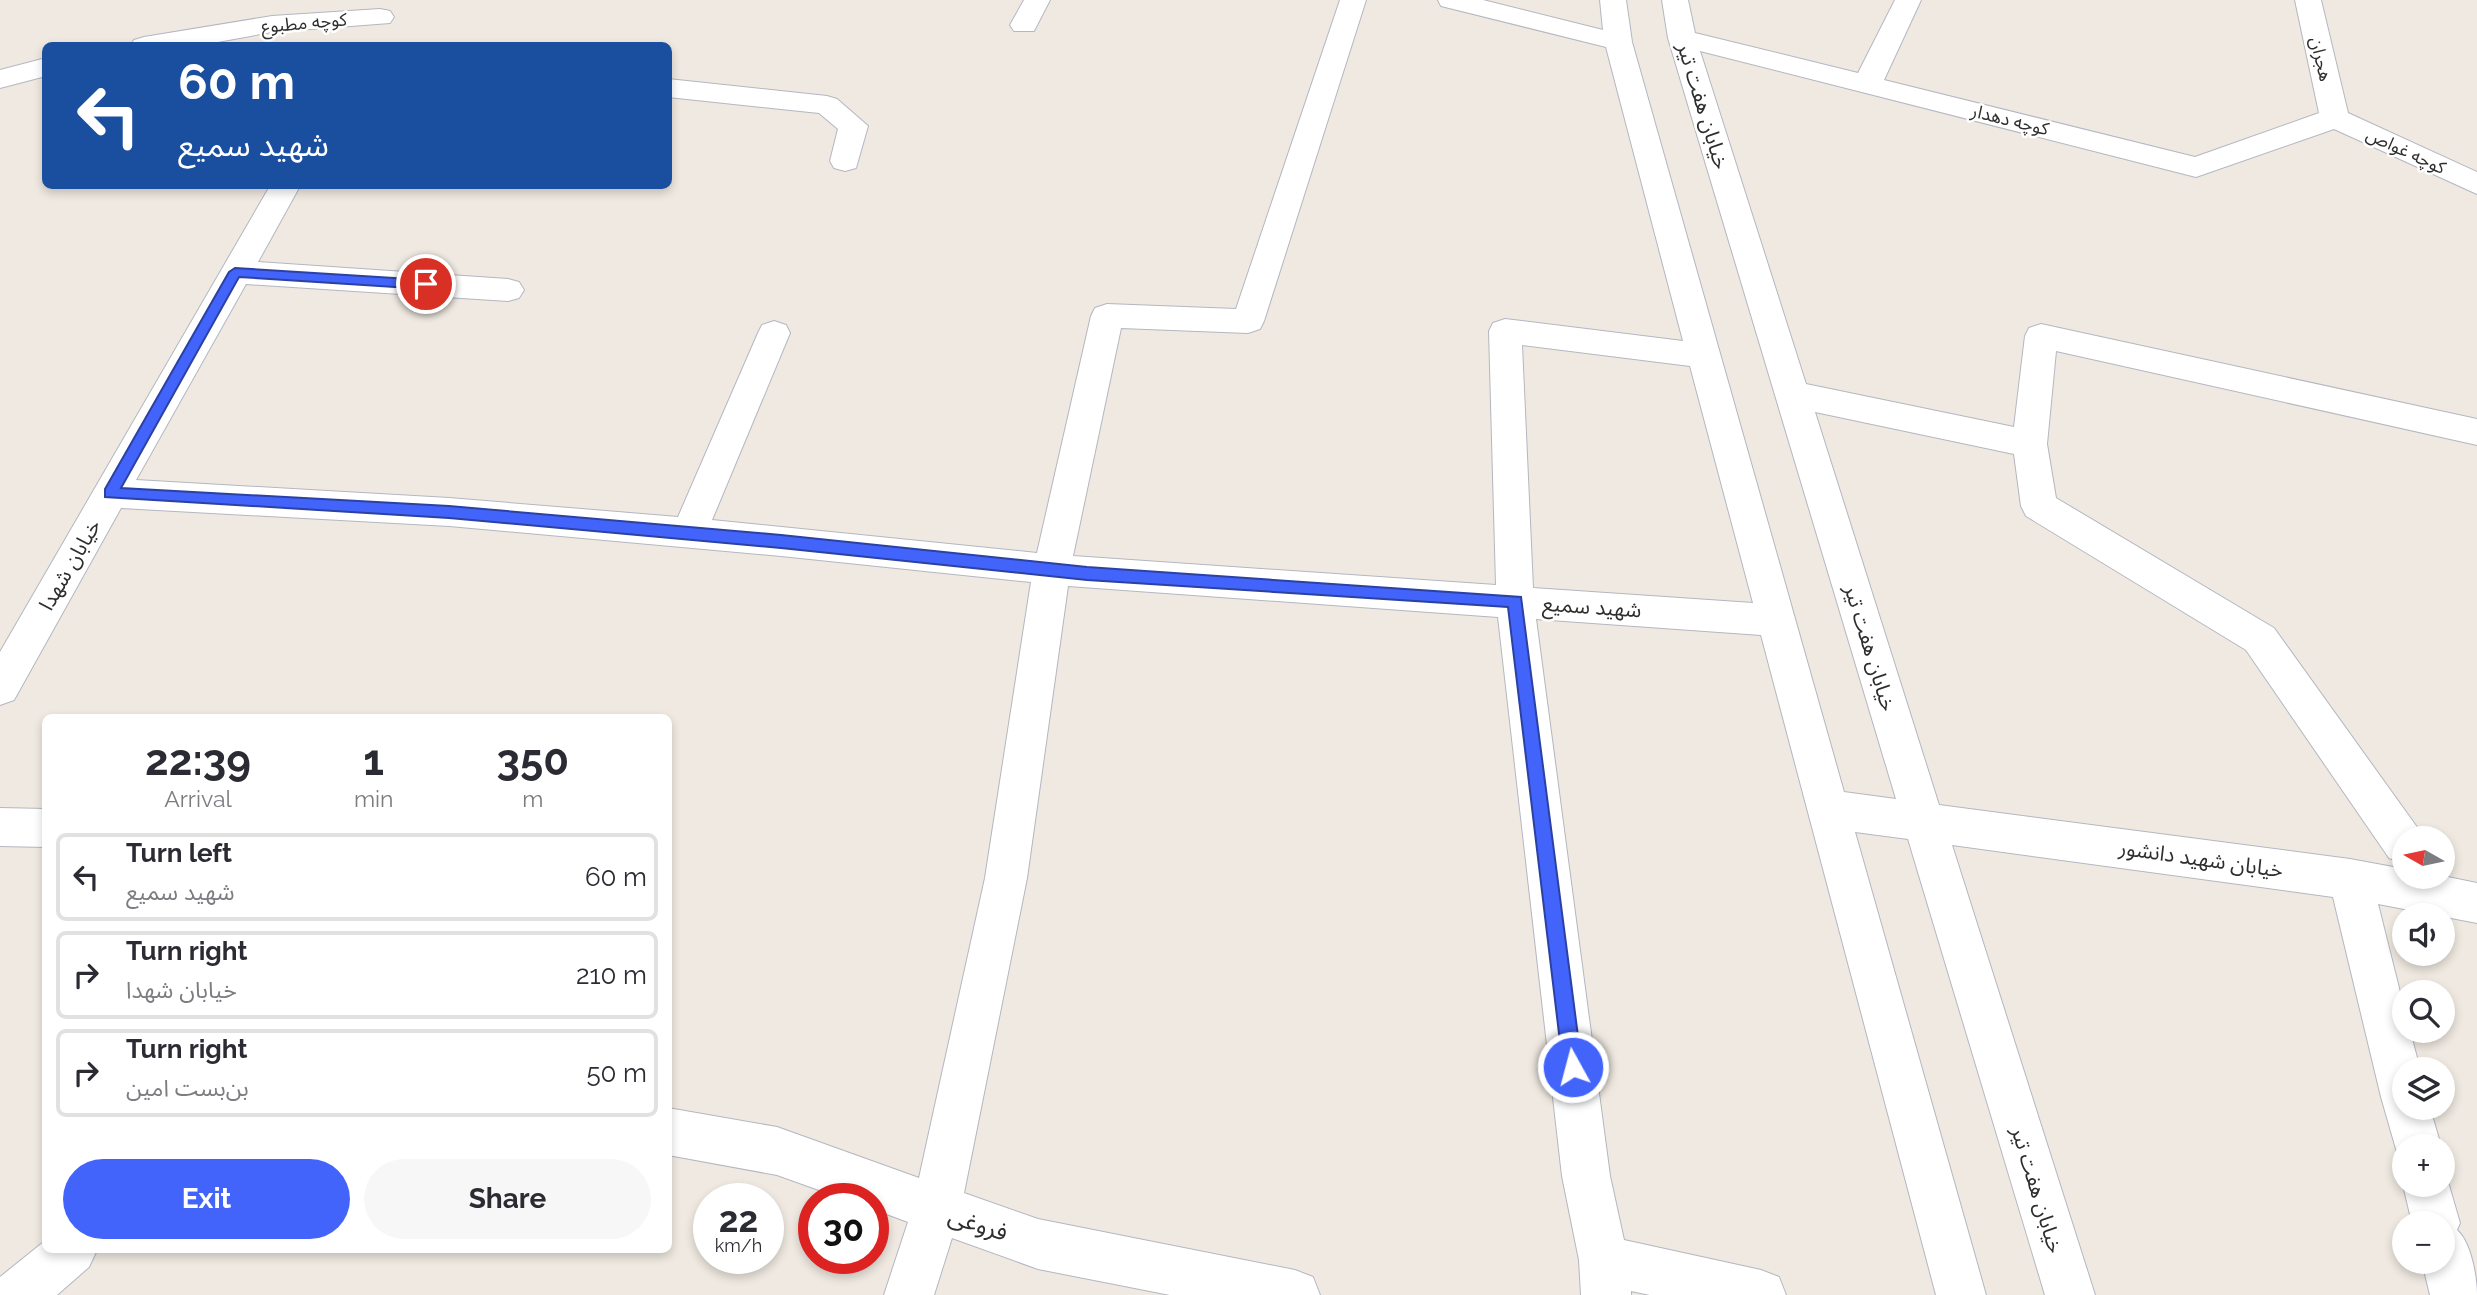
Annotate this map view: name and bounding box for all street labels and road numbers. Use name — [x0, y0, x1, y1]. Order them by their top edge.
street label: کوچه مطبوع — [260, 8, 349, 41]
street label: هجران — [2305, 35, 2337, 83]
street label: خیابان هفت تیر — [1672, 39, 1735, 172]
street label: کوچه دهدار — [1968, 99, 2052, 140]
street label: کوچه غواص — [2363, 123, 2450, 179]
street label: خیابان شهدا — [33, 515, 106, 615]
street label: خیابان هفت تیر — [1839, 581, 1902, 714]
street label: شهید سمیع — [1542, 591, 1642, 625]
street label: خیابان شهید دانشور — [2116, 834, 2285, 882]
street label: خیابان هفت تیر — [2006, 1123, 2069, 1256]
street label: فروغی — [945, 1200, 1012, 1247]

